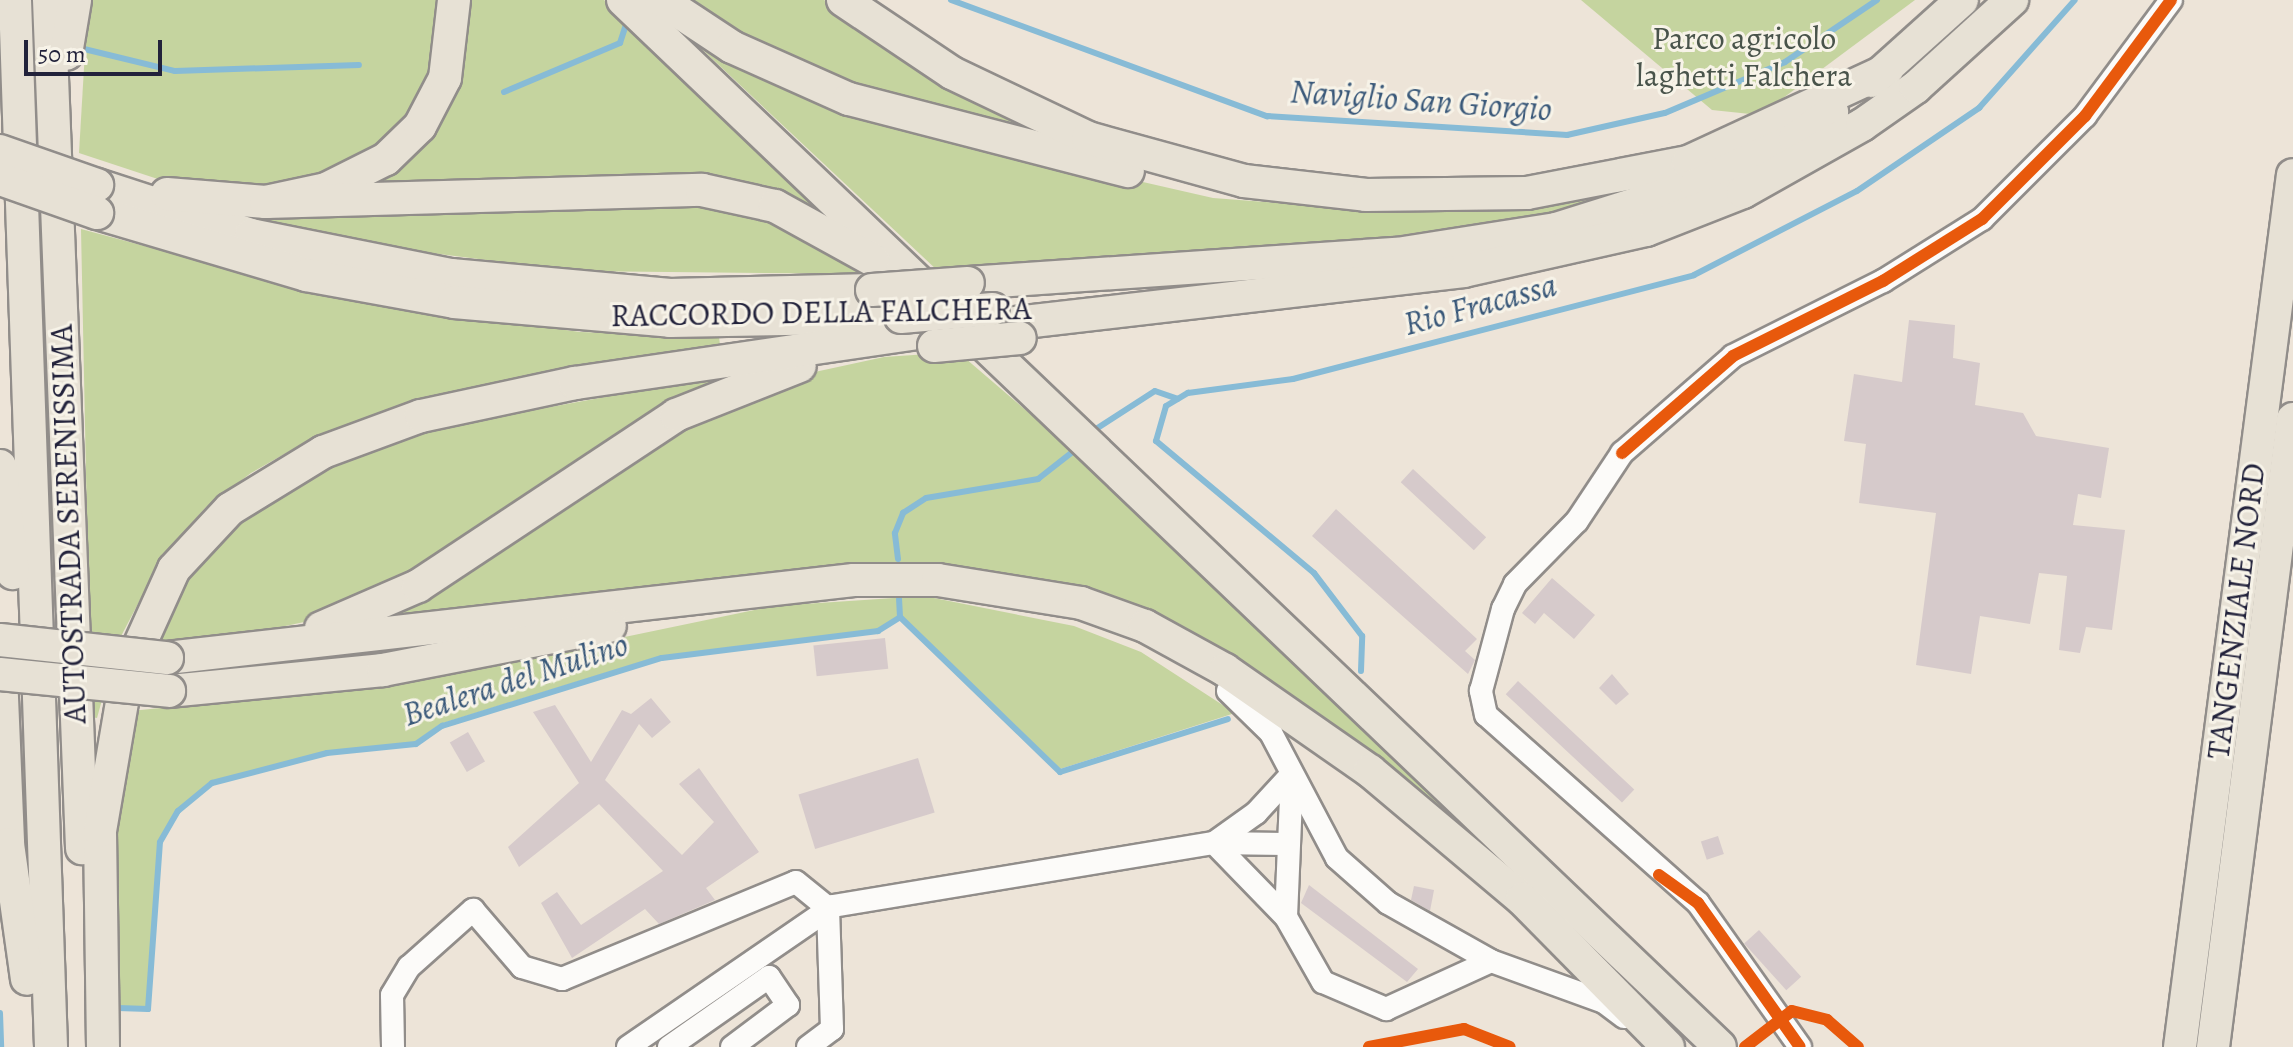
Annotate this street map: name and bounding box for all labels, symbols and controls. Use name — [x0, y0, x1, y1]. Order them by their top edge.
park label: Parco agricolo laghetti Falchera — [1636, 20, 1852, 95]
scale bar — [28, 24, 166, 74]
text: 50 m — [38, 38, 86, 70]
water label: Naviglio San Giorgio — [1289, 71, 1553, 129]
water label: Rio Fracassa — [1399, 264, 1561, 344]
street label: RACCORDO DELLA FALCHERA — [610, 289, 1032, 335]
street label: AUTOSTRADA SERENISSIMA — [42, 324, 94, 724]
street label: TANGENZIALE NORD — [2199, 461, 2273, 761]
water label: Bealera del Mulino — [397, 623, 633, 735]

